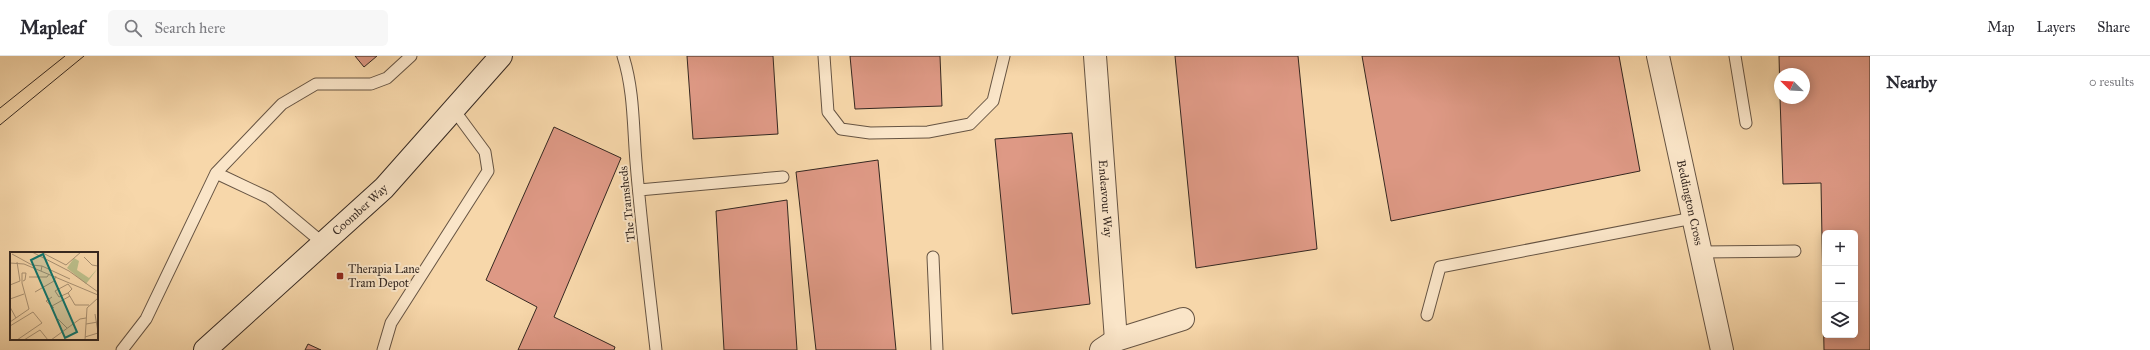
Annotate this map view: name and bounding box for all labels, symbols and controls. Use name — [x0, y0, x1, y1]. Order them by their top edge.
search box — [108, 10, 388, 46]
text: Mapleaf — [20, 16, 84, 39]
icon: search — [122, 17, 144, 39]
text: Search here — [154, 19, 225, 37]
text: Map — [1987, 19, 2015, 36]
text: Layers — [2037, 19, 2075, 36]
text: Share — [2097, 19, 2130, 36]
north arrow — [1774, 68, 1810, 104]
text: Nearby — [1886, 72, 1937, 93]
text: 0 results — [2089, 74, 2134, 90]
street label: Beddington Cross — [1674, 158, 1706, 247]
street label: Endeavour Way — [1096, 159, 1115, 238]
street label: The Tramsheds — [616, 165, 638, 243]
street label: Coomber Way — [329, 181, 391, 238]
map controls — [1822, 230, 1858, 338]
button: + — [1822, 230, 1858, 266]
inset map — [10, 252, 98, 340]
place label: Therapia Lane Tram Depot — [348, 262, 420, 290]
button: − — [1822, 266, 1858, 302]
marker: Therapia Lane Tram Depot — [335, 271, 345, 281]
button: layers — [1822, 302, 1858, 338]

